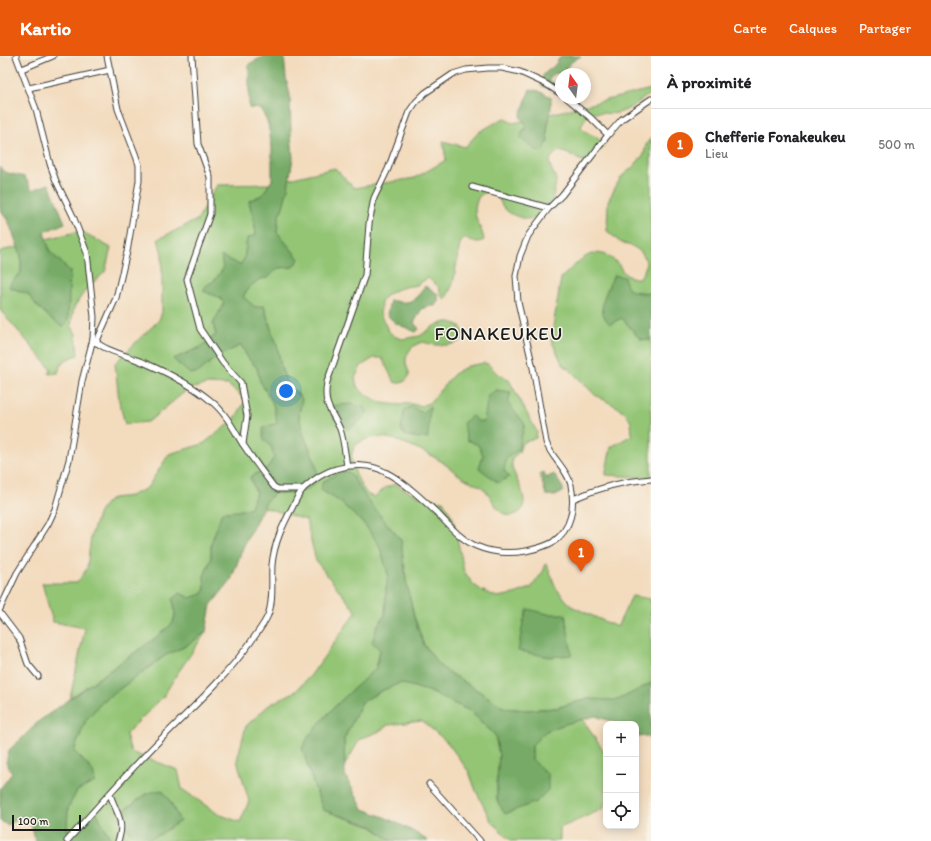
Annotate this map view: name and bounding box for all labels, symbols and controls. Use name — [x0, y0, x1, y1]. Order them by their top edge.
text: Kartio — [20, 17, 71, 40]
text: Carte — [733, 20, 767, 37]
text: Calques — [789, 20, 837, 37]
text: Partager — [859, 20, 911, 37]
north arrow — [555, 68, 591, 104]
text: À proximité — [667, 72, 752, 92]
text: Chefferie Fonakeukeu — [705, 128, 846, 146]
text: 1 — [677, 137, 683, 152]
text: 500 m — [878, 137, 915, 152]
text: Lieu — [705, 146, 728, 161]
district label: FONAKEUKEU — [435, 322, 563, 345]
your location — [276, 381, 296, 401]
pin: 1 — [568, 539, 594, 572]
map controls — [603, 721, 639, 829]
button: + — [603, 721, 639, 757]
button: − — [603, 757, 639, 793]
button: locate — [603, 793, 639, 829]
scale bar — [12, 813, 81, 832]
text: 100 m — [18, 815, 48, 828]

